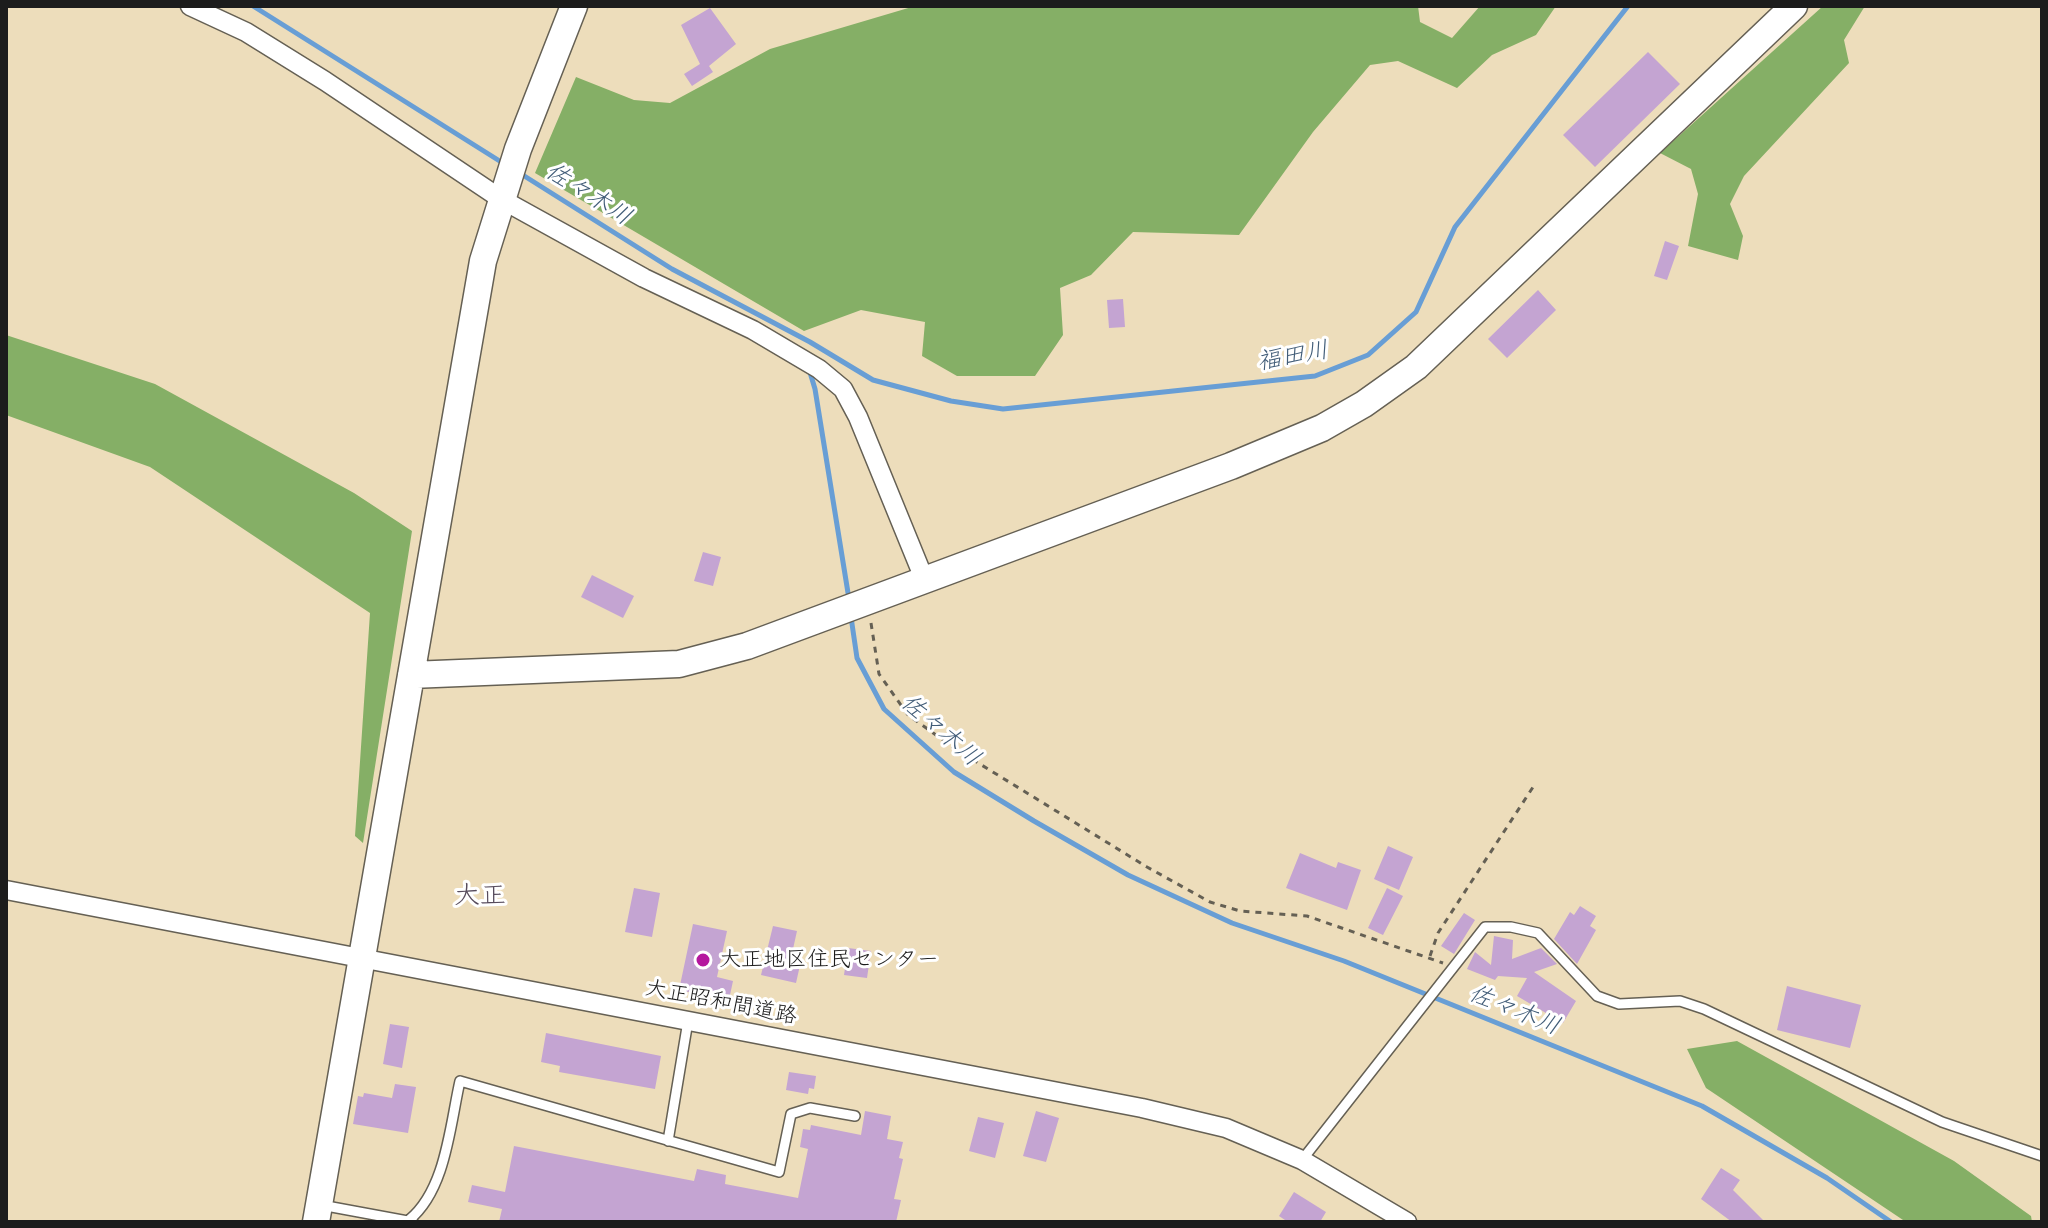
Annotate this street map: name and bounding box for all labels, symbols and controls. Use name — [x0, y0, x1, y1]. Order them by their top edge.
water label: 佐々木川 — [540, 157, 636, 233]
water label: 福田川 — [1255, 337, 1331, 377]
water label: 佐々木川 — [894, 689, 986, 773]
district label: 大正 — [454, 880, 506, 912]
place label: 大正地区住民センター — [719, 947, 939, 973]
marker: 大正地区住民センター — [694, 951, 712, 969]
street label: 大正昭和間道路 — [643, 975, 799, 1031]
water label: 佐々木川 — [1464, 980, 1564, 1042]

